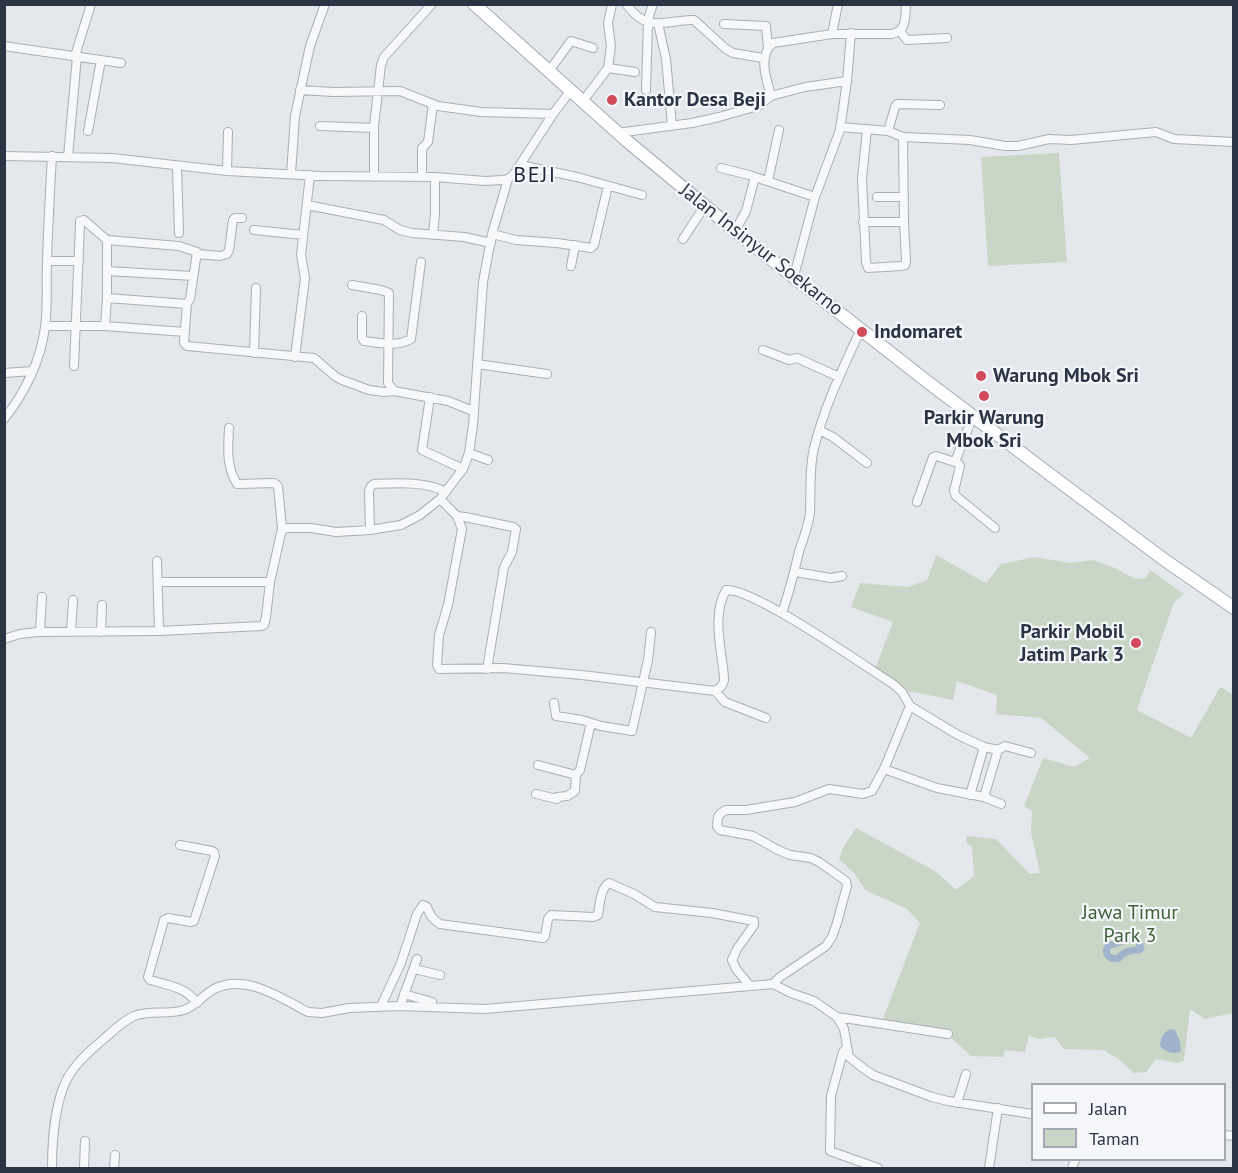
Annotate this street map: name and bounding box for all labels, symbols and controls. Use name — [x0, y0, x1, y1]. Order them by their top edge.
place label: Kantor Desa Beji — [624, 88, 766, 112]
marker: Kantor Desa Beji — [605, 93, 619, 107]
district label: BEJI — [513, 163, 557, 189]
street label: Jalan Insinyur Soekarno — [674, 179, 848, 321]
place label: Indomaret — [874, 320, 962, 344]
marker: Indomaret — [855, 325, 869, 339]
place label: Warung Mbok Sri — [993, 364, 1139, 388]
marker: Warung Mbok Sri — [974, 369, 988, 383]
marker: Parkir Warung Mbok Sri — [977, 389, 991, 403]
place label: Parkir Warung Mbok Sri — [924, 406, 1044, 453]
place label: Parkir Mobil Jatim Park 3 — [1020, 620, 1124, 667]
marker: Parkir Mobil Jatim Park 3 — [1129, 636, 1143, 650]
park label: Jawa Timur Park 3 — [1082, 901, 1178, 948]
legend — [1031, 1083, 1226, 1161]
text: Jalan — [1089, 1097, 1127, 1120]
text: Taman — [1089, 1127, 1139, 1150]

